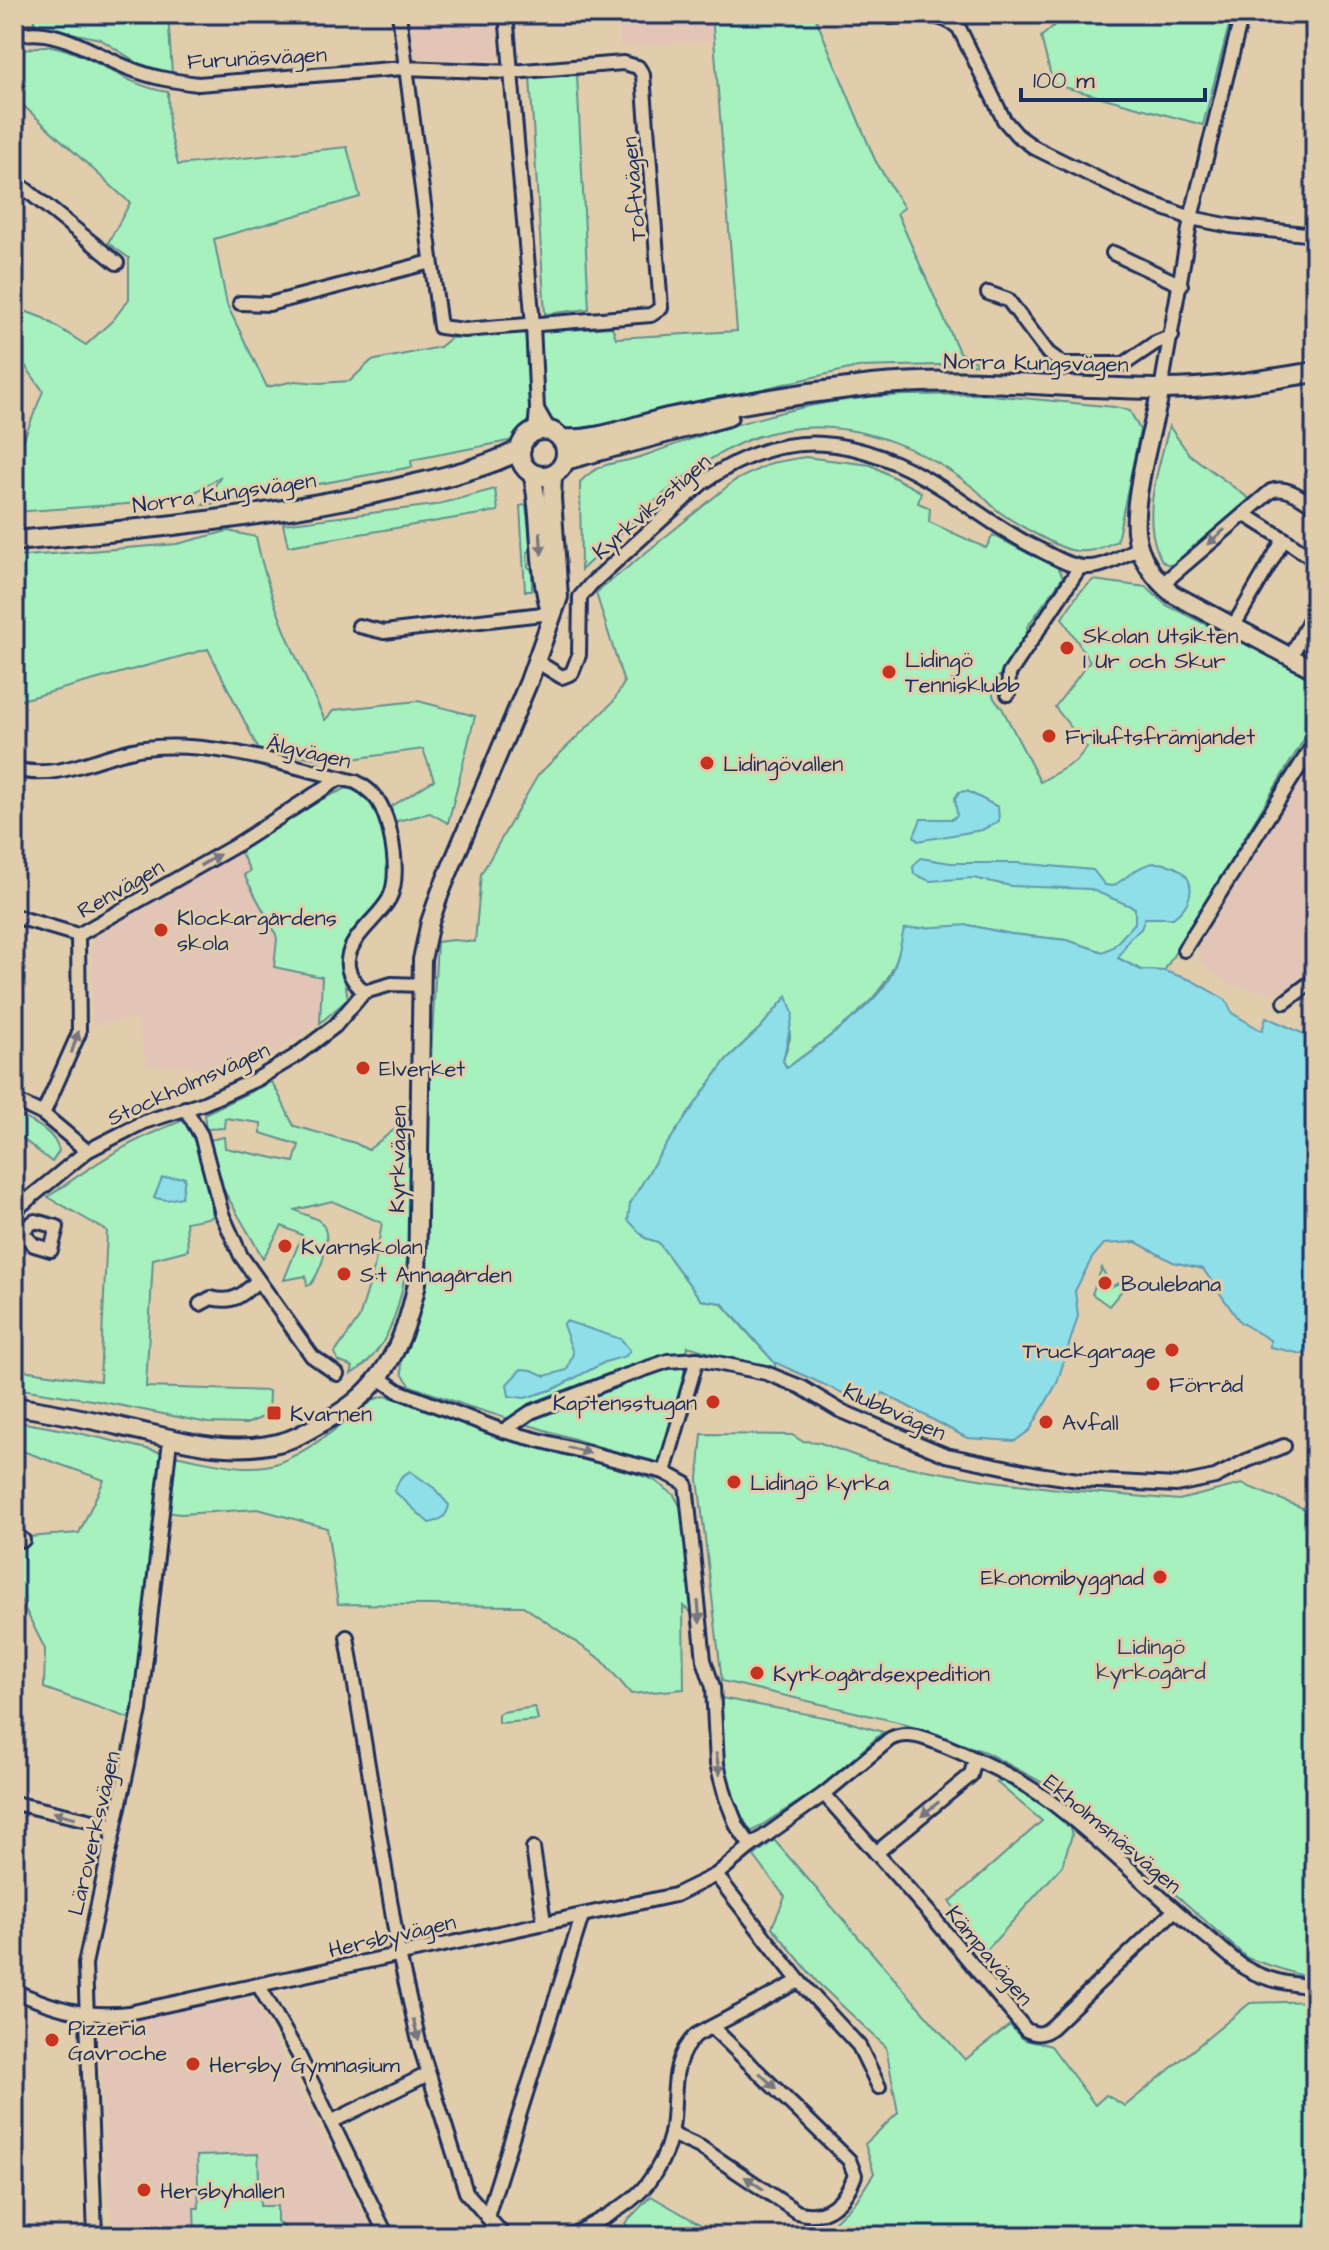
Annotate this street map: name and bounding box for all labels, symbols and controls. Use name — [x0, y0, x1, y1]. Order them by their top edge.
street label: Furunäsvägen — [186, 39, 328, 79]
scale bar — [1021, 52, 1205, 102]
text: 100 m — [1033, 64, 1095, 98]
street label: Toftvägen — [614, 135, 656, 242]
street label: Norra Kungsvägen — [943, 346, 1129, 382]
street label: Kyrkviksstigen — [586, 447, 719, 568]
street label: Norra Kungsvägen — [130, 465, 318, 523]
one-way arrow — [1206, 528, 1225, 546]
one-way arrow — [535, 531, 548, 556]
place label: Skolan Utsikten I Ur och Skur — [1083, 621, 1238, 677]
marker: Skolan Utsikten I Ur och Skur — [1058, 639, 1076, 657]
place label: Lidingö Tennisklubb — [905, 645, 1020, 701]
marker: Lidingö Tennisklubb — [880, 663, 898, 681]
place label: Friluftsfrämjandet — [1065, 722, 1255, 753]
marker: Friluftsfrämjandet — [1040, 727, 1058, 745]
street label: Älgvägen — [263, 728, 354, 778]
place label: Lidingövallen — [723, 749, 843, 781]
marker: Lidingövallen — [698, 754, 716, 772]
street label: Renvägen — [72, 852, 170, 927]
one-way arrow — [199, 853, 221, 867]
place label: Klockargårdens skola — [177, 903, 337, 959]
marker: Klockargårdens skola — [152, 921, 170, 939]
one-way arrow — [69, 1030, 81, 1054]
street label: Stockholmsvägen — [103, 1035, 275, 1135]
place label: Elverket — [379, 1054, 465, 1085]
marker: Elverket — [354, 1059, 372, 1077]
street label: Kyrkvägen — [382, 1105, 416, 1213]
place label: Kvarnskolan — [301, 1232, 423, 1263]
marker: Kvarnskolan — [276, 1237, 294, 1255]
place label: S:t Annagården — [360, 1260, 512, 1292]
marker: S:t Annagården — [335, 1265, 353, 1283]
place label: Boulebana — [1121, 1269, 1221, 1300]
marker: Boulebana — [1096, 1274, 1114, 1292]
place label: Truckgarage — [1022, 1336, 1156, 1368]
marker: Truckgarage — [1163, 1341, 1181, 1359]
place label: Förråd — [1169, 1370, 1243, 1401]
marker: Förråd — [1144, 1375, 1162, 1393]
street label: Klubbvägen — [838, 1376, 951, 1450]
place label: Kaptensstugan — [553, 1388, 697, 1420]
marker: Kaptensstugan — [704, 1393, 722, 1411]
place label: Kvarnen — [290, 1399, 372, 1430]
marker: Kvarnen — [265, 1404, 283, 1422]
place label: Avfall — [1062, 1408, 1119, 1439]
marker: Avfall — [1037, 1413, 1055, 1431]
one-way arrow — [566, 1445, 591, 1457]
place label: Lidingö kyrka — [750, 1468, 889, 1500]
marker: Lidingö kyrka — [725, 1473, 743, 1491]
place label: Ekonomibyggnad — [981, 1563, 1144, 1595]
marker: Ekonomibyggnad — [1151, 1568, 1169, 1586]
one-way arrow — [693, 1600, 706, 1625]
park label: Lidingö kyrkogård — [1096, 1632, 1206, 1689]
place label: Kyrkogårdsexpedition — [773, 1659, 990, 1691]
marker: Kyrkogårdsexpedition — [748, 1664, 766, 1682]
street label: Läroverksvägen — [60, 1748, 129, 1919]
one-way arrow — [712, 1752, 725, 1777]
street label: Ekholmsnäsvägen — [1036, 1767, 1188, 1902]
one-way arrow — [920, 1800, 940, 1817]
one-way arrow — [52, 1808, 77, 1821]
street label: Kämpavägen — [937, 1899, 1040, 2013]
street label: Hersbyvägen — [326, 1907, 459, 1967]
place label: Pizzeria Gavroche — [68, 2013, 167, 2069]
one-way arrow — [410, 2018, 423, 2043]
marker: Pizzeria Gavroche — [43, 2031, 61, 2049]
place label: Hersby Gymnasium — [209, 2050, 400, 2082]
marker: Hersby Gymnasium — [184, 2055, 202, 2073]
one-way arrow — [758, 2072, 777, 2090]
place label: Hersbyhallen — [160, 2176, 285, 2208]
one-way arrow — [743, 2176, 765, 2191]
marker: Hersbyhallen — [135, 2181, 153, 2199]

